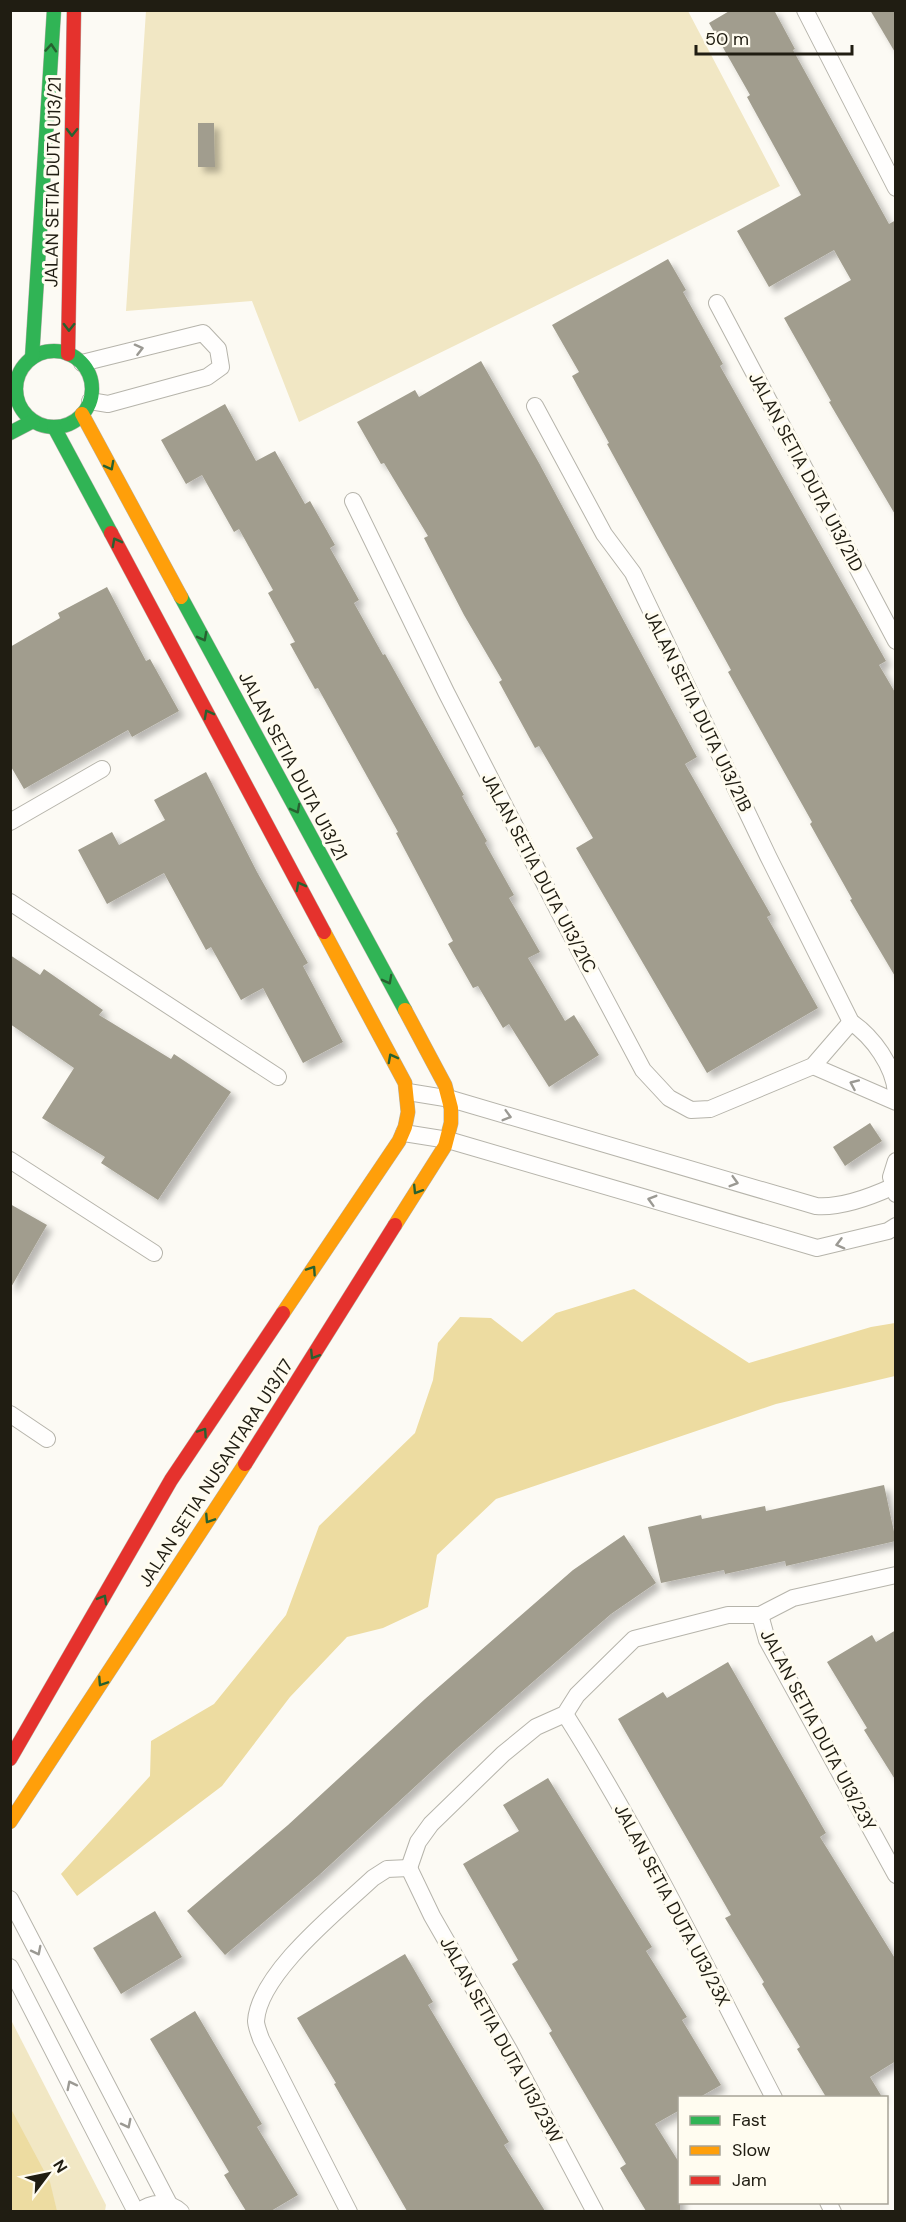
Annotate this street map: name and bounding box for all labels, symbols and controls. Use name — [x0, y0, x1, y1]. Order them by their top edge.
scale bar — [696, 18, 852, 56]
text: 50 m — [705, 27, 749, 51]
one-way arrow — [45, 43, 58, 52]
street label: JALAN SETIA DUTA U13/21 — [39, 77, 67, 287]
one-way arrow — [66, 127, 78, 136]
one-way arrow — [63, 322, 75, 331]
one-way arrow — [133, 344, 143, 357]
street label: JALAN SETIA DUTA U13/21D — [743, 368, 869, 576]
one-way arrow — [103, 459, 114, 470]
one-way arrow — [112, 538, 123, 548]
street label: JALAN SETIA DUTA U13/21B — [639, 606, 757, 816]
one-way arrow — [196, 631, 207, 642]
street label: JALAN SETIA DUTA U13/21 — [233, 667, 353, 865]
one-way arrow — [204, 709, 215, 720]
street label: JALAN SETIA DUTA U13/21C — [476, 769, 602, 977]
one-way arrow — [289, 803, 300, 813]
one-way arrow — [296, 881, 307, 892]
one-way arrow — [381, 974, 392, 985]
one-way arrow — [388, 1053, 399, 1064]
one-way arrow — [850, 1079, 861, 1091]
one-way arrow — [501, 1109, 512, 1121]
one-way arrow — [728, 1175, 739, 1187]
one-way arrow — [413, 1184, 425, 1194]
one-way arrow — [648, 1195, 658, 1207]
one-way arrow — [835, 1236, 845, 1249]
one-way arrow — [305, 1266, 317, 1276]
one-way arrow — [309, 1349, 321, 1359]
street label: JALAN SETIA NUSANTARA U13/17 — [133, 1354, 299, 1592]
one-way arrow — [196, 1428, 208, 1438]
one-way arrow — [205, 1513, 216, 1524]
one-way arrow — [95, 1595, 107, 1605]
street label: JALAN SETIA DUTA U13/23Y — [755, 1625, 882, 1836]
one-way arrow — [98, 1676, 109, 1687]
street label: JALAN SETIA DUTA U13/23X — [608, 1800, 736, 2010]
street label: JALAN SETIA DUTA U13/23W — [434, 1933, 568, 2147]
one-way arrow — [30, 1944, 42, 1955]
one-way arrow — [67, 2080, 78, 2091]
legend — [678, 2096, 888, 2204]
text: Fast — [732, 2108, 767, 2132]
one-way arrow — [120, 2117, 131, 2128]
text: Slow — [732, 2138, 771, 2162]
north arrow — [18, 2144, 78, 2204]
text: N — [48, 2156, 72, 2177]
text: Jam — [732, 2168, 767, 2192]

